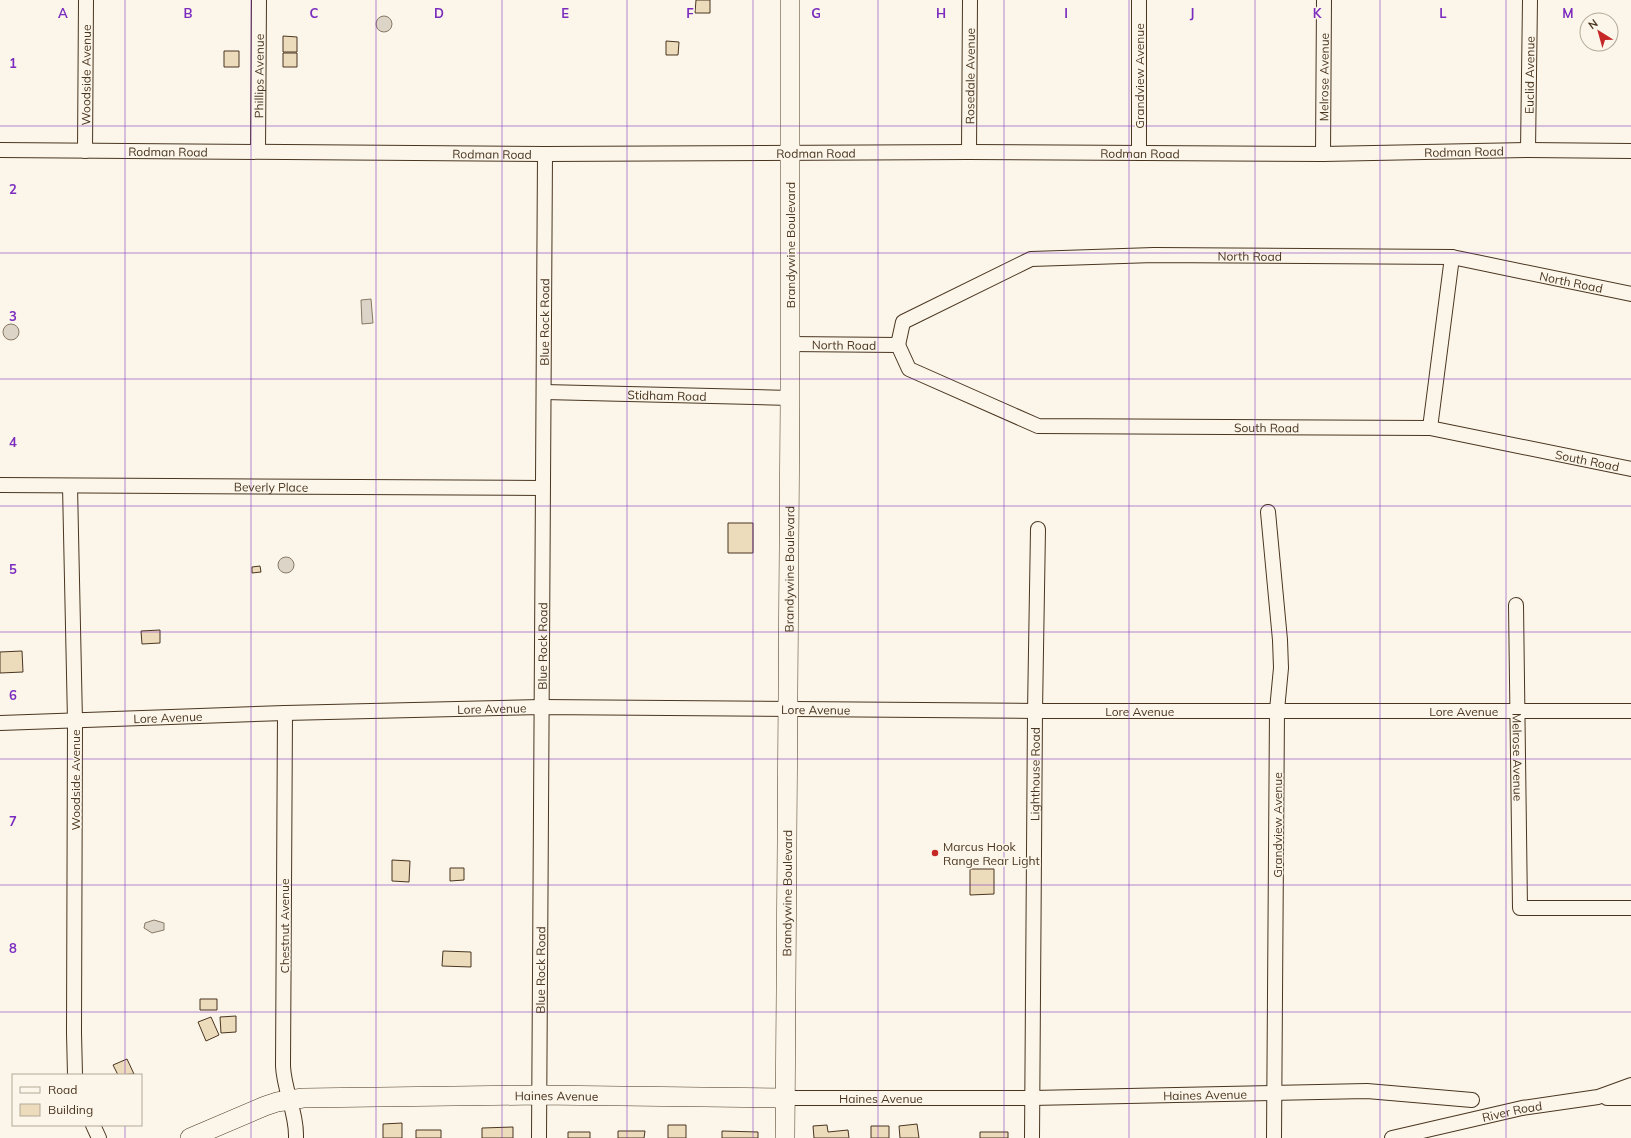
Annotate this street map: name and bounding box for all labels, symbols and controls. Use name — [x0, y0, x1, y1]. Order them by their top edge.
text: A — [58, 5, 68, 21]
text: B — [184, 5, 193, 21]
text: C — [310, 5, 319, 21]
text: D — [434, 5, 444, 21]
text: E — [561, 5, 569, 21]
text: F — [686, 5, 694, 21]
text: G — [811, 5, 821, 21]
text: H — [936, 5, 946, 21]
text: I — [1064, 5, 1068, 21]
text: J — [1190, 5, 1194, 21]
text: K — [1313, 5, 1323, 21]
text: L — [1439, 5, 1447, 21]
text: M — [1562, 5, 1574, 21]
north arrow — [1579, 12, 1619, 52]
text: N — [1585, 16, 1601, 32]
street label: Grandview Avenue — [1132, 23, 1147, 129]
street label: Woodside Avenue — [78, 24, 93, 126]
street label: Rosedale Avenue — [962, 28, 977, 124]
street label: Melrose Avenue — [1316, 33, 1331, 121]
street label: Phillips Avenue — [251, 34, 266, 118]
street label: Euclid Avenue — [1521, 36, 1537, 114]
text: 1 — [9, 55, 17, 71]
street label: Rodman Road — [128, 143, 208, 159]
street label: Rodman Road — [1424, 143, 1504, 160]
street label: Rodman Road — [776, 145, 856, 160]
street label: Rodman Road — [1100, 145, 1180, 161]
street label: Rodman Road — [452, 146, 532, 161]
text: 2 — [9, 181, 17, 197]
street label: Brandywine Boulevard — [783, 182, 798, 308]
street label: North Road — [1218, 248, 1282, 263]
street label: North Road — [1538, 268, 1604, 295]
street label: Blue Rock Road — [536, 278, 552, 366]
text: 3 — [9, 308, 17, 324]
street label: North Road — [812, 337, 876, 352]
street label: Stidham Road — [627, 387, 707, 403]
street label: South Road — [1234, 420, 1299, 435]
text: 4 — [9, 434, 17, 450]
street label: South Road — [1554, 446, 1621, 474]
street label: Beverly Place — [234, 479, 308, 494]
street label: Brandywine Boulevard — [781, 506, 797, 632]
text: 5 — [9, 561, 17, 577]
street label: Blue Rock Road — [534, 602, 550, 690]
text: 6 — [9, 687, 17, 703]
street label: Lore Avenue — [457, 700, 527, 716]
street label: Lore Avenue — [781, 701, 850, 717]
street label: Lore Avenue — [1105, 704, 1174, 719]
street label: Lore Avenue — [1429, 704, 1498, 719]
street label: Lore Avenue — [133, 708, 203, 726]
street label: Melrose Avenue — [1510, 713, 1526, 801]
street label: Lighthouse Road — [1027, 727, 1042, 821]
street label: Woodside Avenue — [68, 729, 83, 831]
street label: Grandview Avenue — [1270, 772, 1285, 878]
text: 7 — [9, 813, 17, 829]
street label: Brandywine Boulevard — [779, 830, 795, 956]
place label: Marcus Hook Range Rear Light — [943, 839, 1040, 868]
marker: Marcus Hook Range Rear Light — [930, 848, 940, 858]
street label: Chestnut Avenue — [277, 879, 292, 973]
street label: Blue Rock Road — [532, 926, 548, 1014]
text: 8 — [9, 940, 17, 956]
legend — [12, 1074, 142, 1126]
text: Road — [48, 1082, 77, 1097]
street label: Haines Avenue — [1163, 1086, 1247, 1103]
street label: Haines Avenue — [514, 1087, 598, 1103]
street label: Haines Avenue — [839, 1091, 923, 1106]
street label: River Road — [1480, 1098, 1543, 1125]
text: Building — [48, 1102, 93, 1117]

